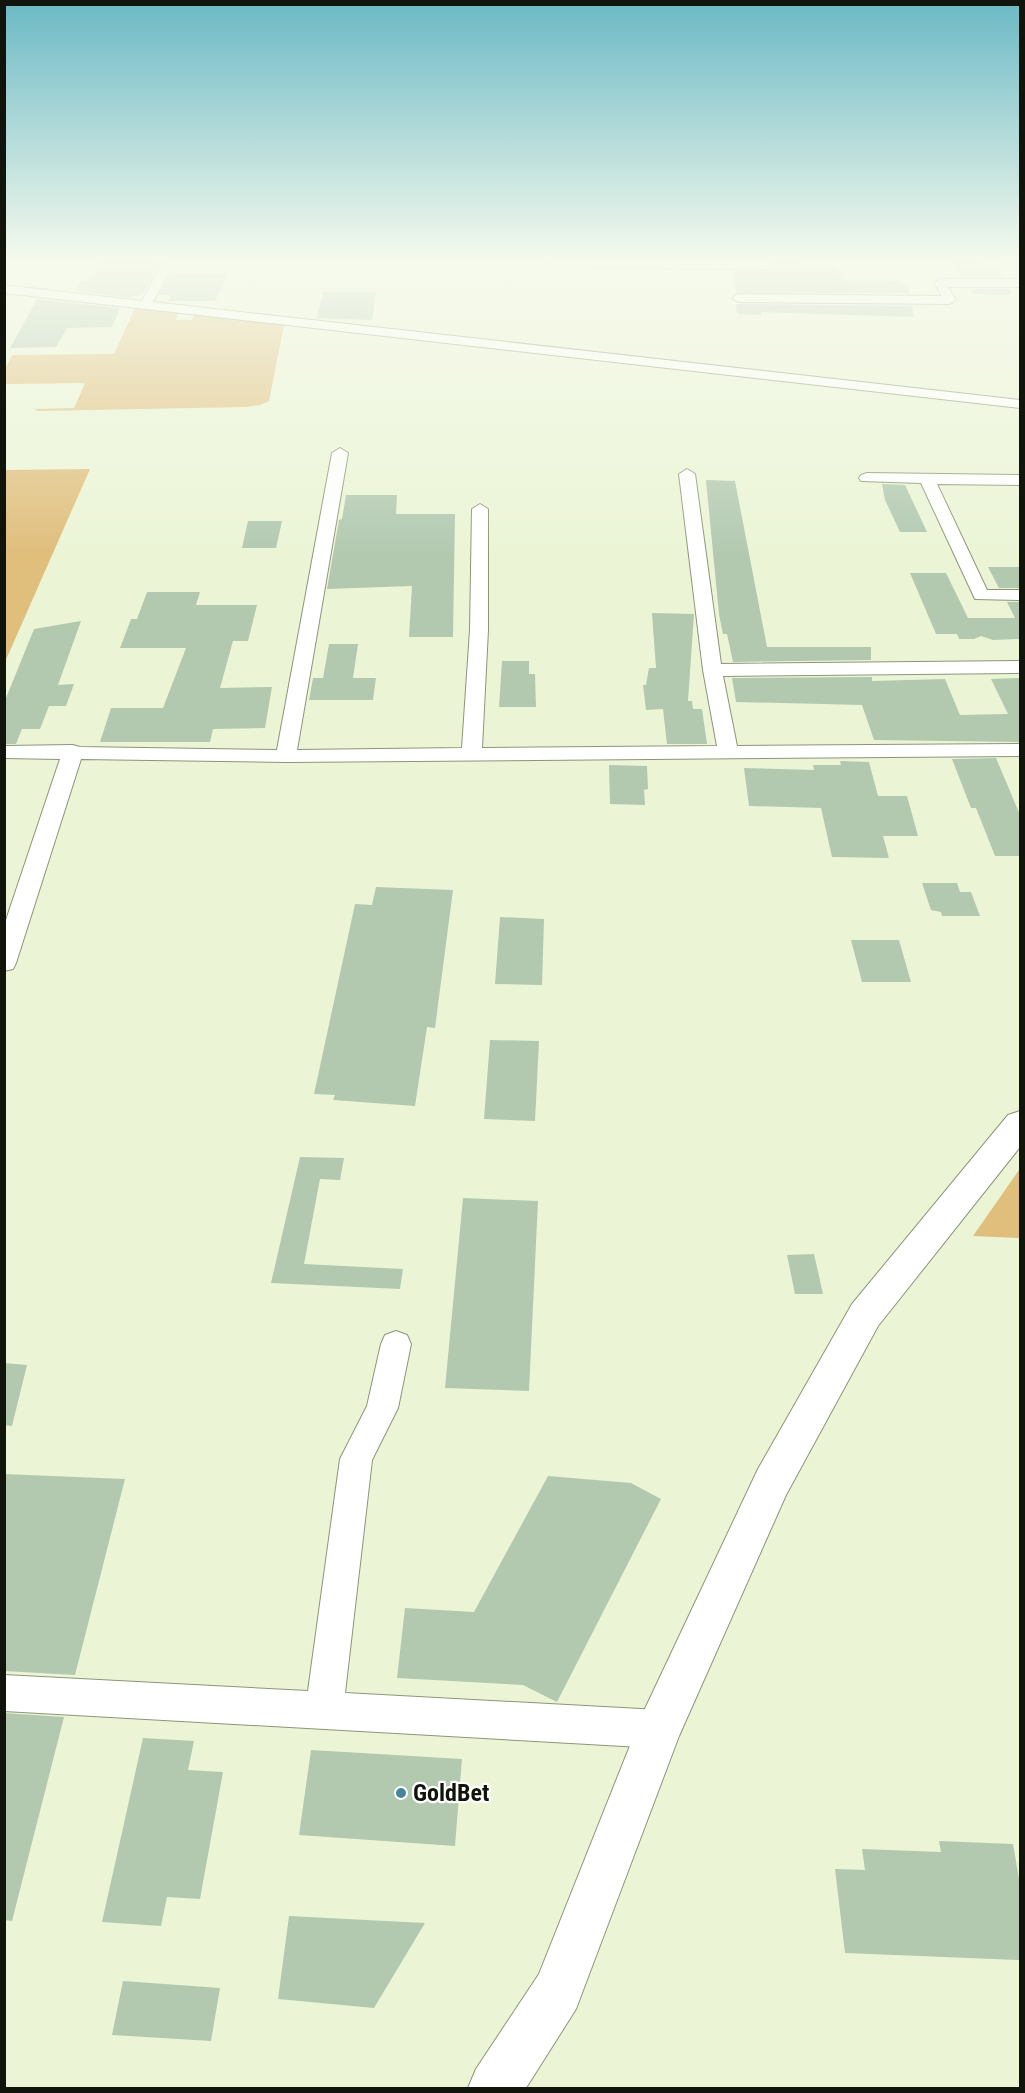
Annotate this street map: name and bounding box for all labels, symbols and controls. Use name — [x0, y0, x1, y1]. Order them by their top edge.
place label: GoldBet — [413, 1779, 489, 1807]
marker: GoldBet — [394, 1786, 408, 1800]

